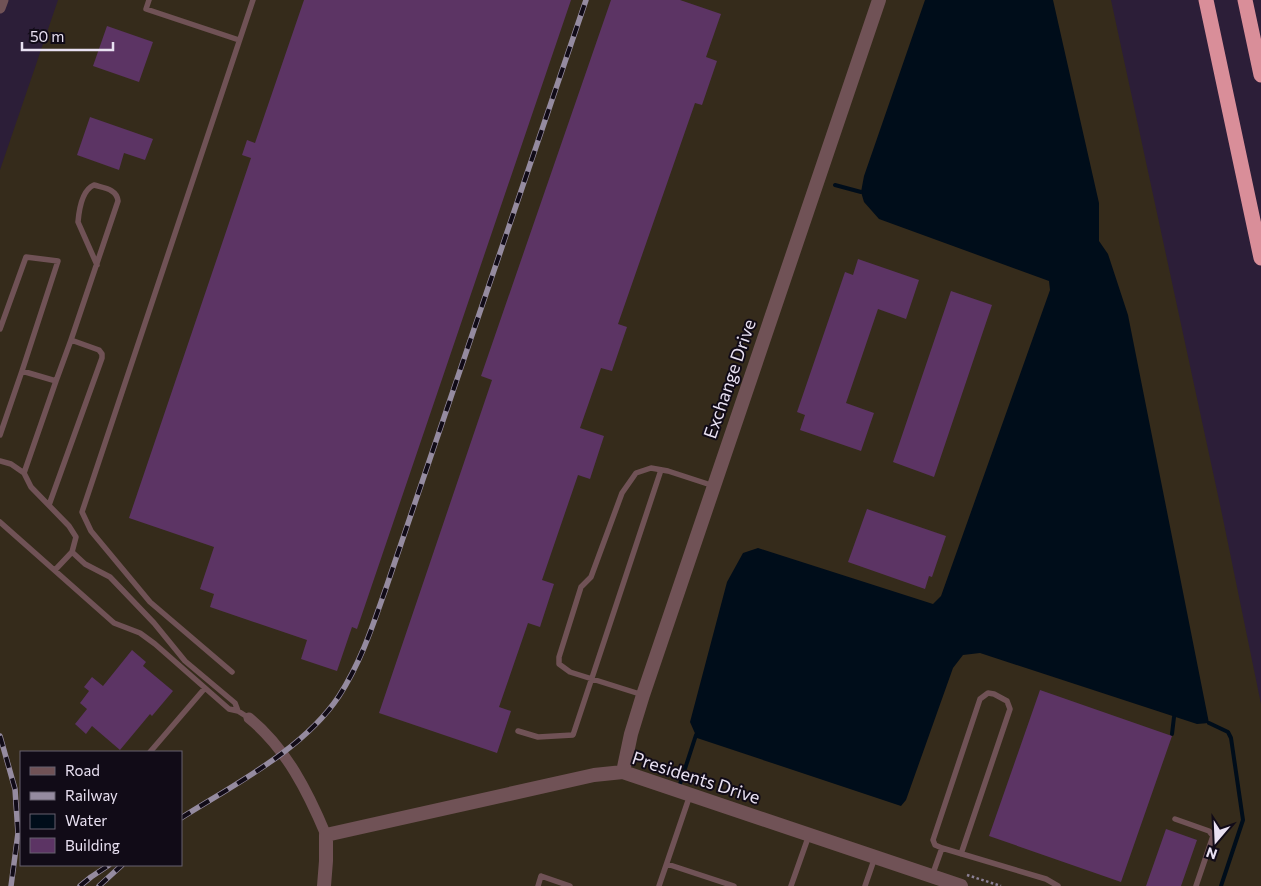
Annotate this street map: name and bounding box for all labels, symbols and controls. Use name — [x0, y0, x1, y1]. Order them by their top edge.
scale bar — [22, 20, 114, 52]
text: 50 m — [30, 27, 64, 45]
street label: Exchange Drive — [698, 316, 760, 441]
street label: Presidents Drive — [630, 746, 763, 808]
legend — [20, 751, 182, 866]
text: Road — [65, 761, 100, 779]
text: Railway — [65, 786, 118, 804]
text: Water — [65, 811, 107, 829]
north arrow — [1191, 816, 1241, 866]
text: Building — [65, 836, 120, 854]
text: N — [1204, 844, 1219, 864]

